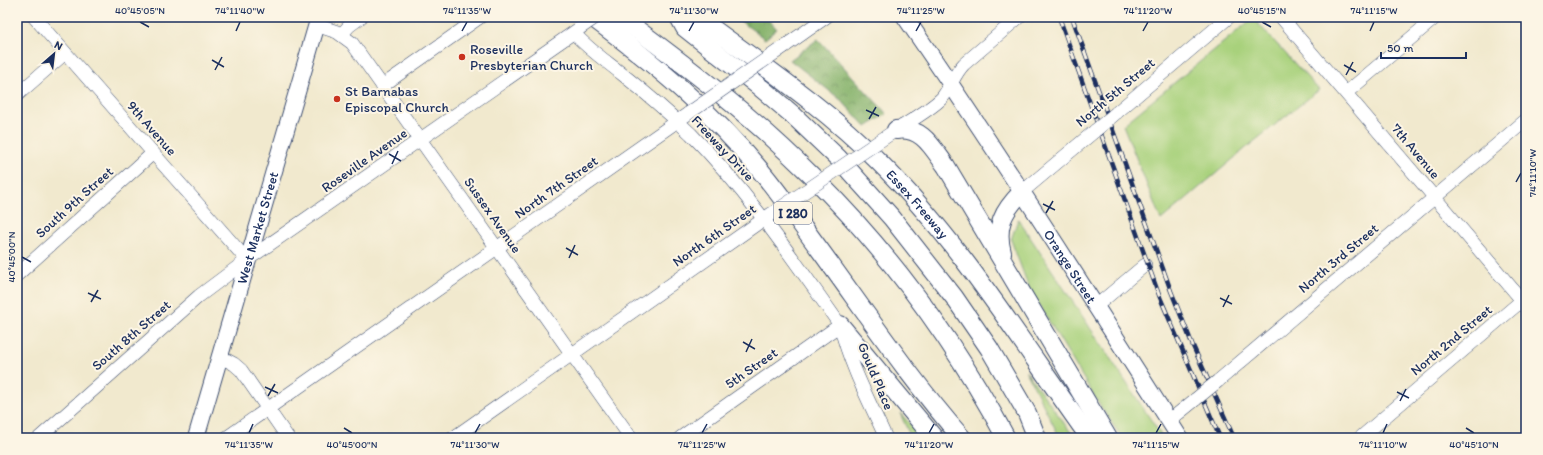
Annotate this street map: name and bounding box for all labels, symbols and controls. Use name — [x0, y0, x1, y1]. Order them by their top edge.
text: 40°45'05"N — [115, 4, 165, 17]
text: 74°11'40"W — [215, 4, 265, 17]
text: 74°11'35"W — [443, 4, 491, 17]
text: 74°11'30"W — [670, 4, 719, 17]
text: 74°11'25"W — [897, 4, 945, 17]
text: 74°11'20"W — [1124, 4, 1173, 17]
text: 40°45'15"N — [1238, 4, 1287, 17]
text: 74°11'15"W — [1350, 4, 1398, 17]
north arrow — [34, 34, 74, 74]
scale bar — [1381, 34, 1466, 60]
text: N — [52, 38, 65, 53]
place label: Roseville Presbyterian Church — [470, 41, 593, 74]
text: 50 m — [1387, 41, 1413, 55]
marker: Roseville Presbyterian Church — [457, 52, 467, 62]
street label: North 5th Street — [1072, 54, 1158, 130]
place label: St Barnabas Episcopal Church — [345, 83, 449, 116]
marker: St Barnabas Episcopal Church — [332, 94, 342, 104]
street label: 9th Avenue — [123, 97, 180, 159]
street label: Freeway Drive — [688, 112, 758, 185]
street label: 7th Avenue — [1388, 120, 1444, 183]
street label: Roseville Avenue — [318, 124, 411, 196]
text: 74°11'10"W — [1526, 149, 1539, 197]
street label: North 7th Street — [511, 152, 601, 222]
street label: South 9th Street — [32, 163, 117, 242]
street label: Essex Freeway — [882, 166, 952, 243]
street label: West Market Street — [233, 170, 282, 286]
street label: Sussex Avenue — [460, 174, 525, 257]
street label: North 6th Street — [669, 200, 759, 271]
road number: I 280 — [774, 202, 812, 224]
street label: North 3rd Street — [1295, 220, 1382, 297]
street label: Orange Street — [1040, 226, 1100, 307]
text: 40°45'00"N — [5, 231, 18, 282]
street label: South 8th Street — [88, 296, 174, 374]
street label: North 2nd Street — [1407, 301, 1496, 379]
street label: Gould Place — [854, 340, 897, 413]
street label: 5th Street — [722, 344, 781, 393]
text: 74°11'35"W — [225, 438, 273, 451]
text: 40°45'00"N — [327, 438, 378, 451]
text: 74°11'30"W — [451, 438, 500, 451]
text: 74°11'25"W — [678, 438, 726, 451]
text: 74°11'20"W — [905, 438, 954, 451]
text: 74°11'15"W — [1132, 438, 1180, 451]
text: 74°11'10"W — [1359, 438, 1407, 451]
text: 40°45'10"N — [1449, 438, 1499, 451]

